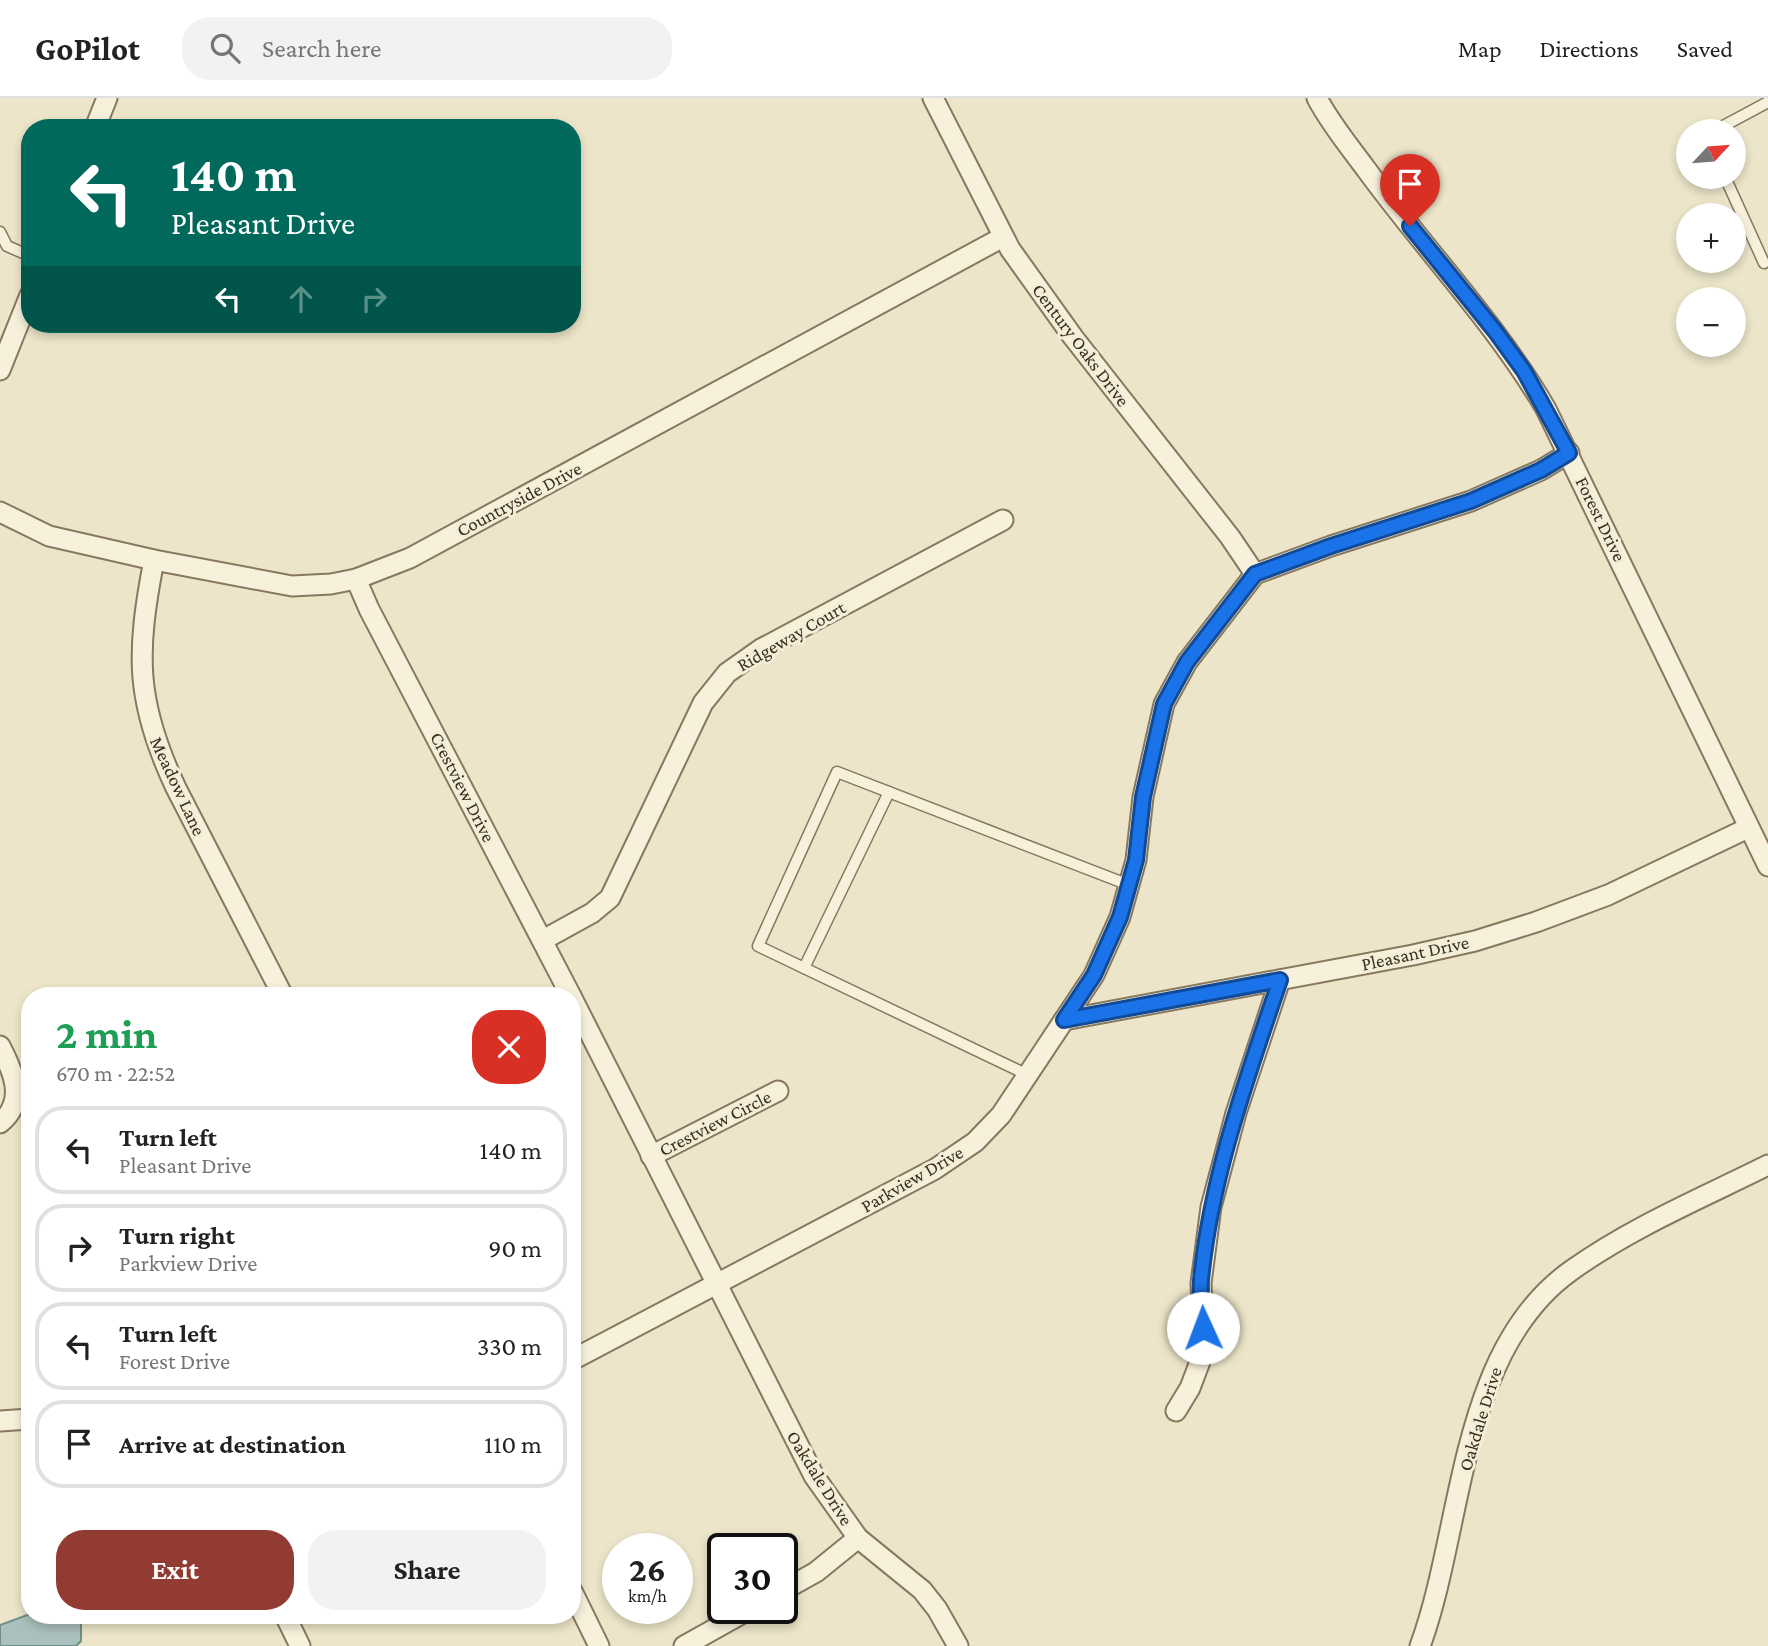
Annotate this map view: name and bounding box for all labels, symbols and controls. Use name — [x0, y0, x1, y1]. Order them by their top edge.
search box — [182, 17, 672, 80]
icon: search — [206, 29, 244, 67]
text: GoPilot — [35, 30, 140, 67]
text: Search here — [262, 34, 381, 63]
text: Map — [1458, 35, 1502, 62]
text: Directions — [1540, 35, 1639, 62]
text: Saved — [1677, 35, 1733, 62]
north arrow — [1676, 119, 1746, 189]
map controls — [1676, 119, 1746, 357]
icon: left — [56, 147, 147, 238]
text: 140 m — [171, 147, 296, 202]
pin — [1380, 154, 1440, 226]
icon: arrive — [1391, 165, 1429, 203]
button: + — [1676, 203, 1746, 273]
text: Pleasant Drive — [171, 205, 355, 241]
icon: left — [209, 280, 247, 318]
icon: ahead — [282, 280, 320, 318]
icon: right — [355, 280, 393, 318]
street label: Century Oaks Drive — [1028, 280, 1134, 410]
button: − — [1676, 287, 1746, 357]
street label: Countryside Drive — [453, 457, 585, 541]
street label: Forest Drive — [1571, 473, 1631, 565]
street label: Ridgeway Court — [733, 596, 849, 675]
street label: Crestview Drive — [426, 729, 500, 845]
street label: Meadow Lane — [146, 733, 210, 839]
street label: Pleasant Drive — [1359, 931, 1471, 975]
text: 2 min — [56, 1010, 157, 1057]
button: close — [472, 1010, 546, 1084]
text: 670 m · 22:52 — [56, 1060, 175, 1086]
street label: Crestview Circle — [656, 1086, 774, 1160]
text: Turn left — [119, 1123, 217, 1152]
icon: left — [60, 1131, 98, 1169]
text: 140 m — [480, 1136, 542, 1165]
street label: Parkview Drive — [857, 1141, 967, 1217]
text: Pleasant Drive — [119, 1152, 251, 1178]
text: Turn right — [119, 1221, 235, 1250]
icon: right — [60, 1229, 98, 1267]
text: 90 m — [488, 1234, 542, 1263]
text: Parkview Drive — [119, 1250, 257, 1276]
position arrow — [1166, 1291, 1240, 1365]
text: Turn left — [119, 1319, 217, 1348]
icon: left — [60, 1327, 98, 1365]
text: 330 m — [477, 1332, 542, 1361]
text: Forest Drive — [119, 1348, 230, 1374]
street label: Oakdale Drive — [1454, 1365, 1506, 1473]
icon: arrive — [60, 1425, 98, 1463]
street label: Oakdale Drive — [783, 1427, 857, 1529]
text: Arrive at destination — [119, 1430, 346, 1459]
text: 110 m — [484, 1430, 542, 1459]
button: Exit — [56, 1530, 294, 1610]
button: Share — [308, 1530, 546, 1610]
speed limit sign: 30 — [707, 1533, 798, 1624]
text: 26 — [629, 1550, 666, 1589]
text: km/h — [628, 1586, 667, 1606]

